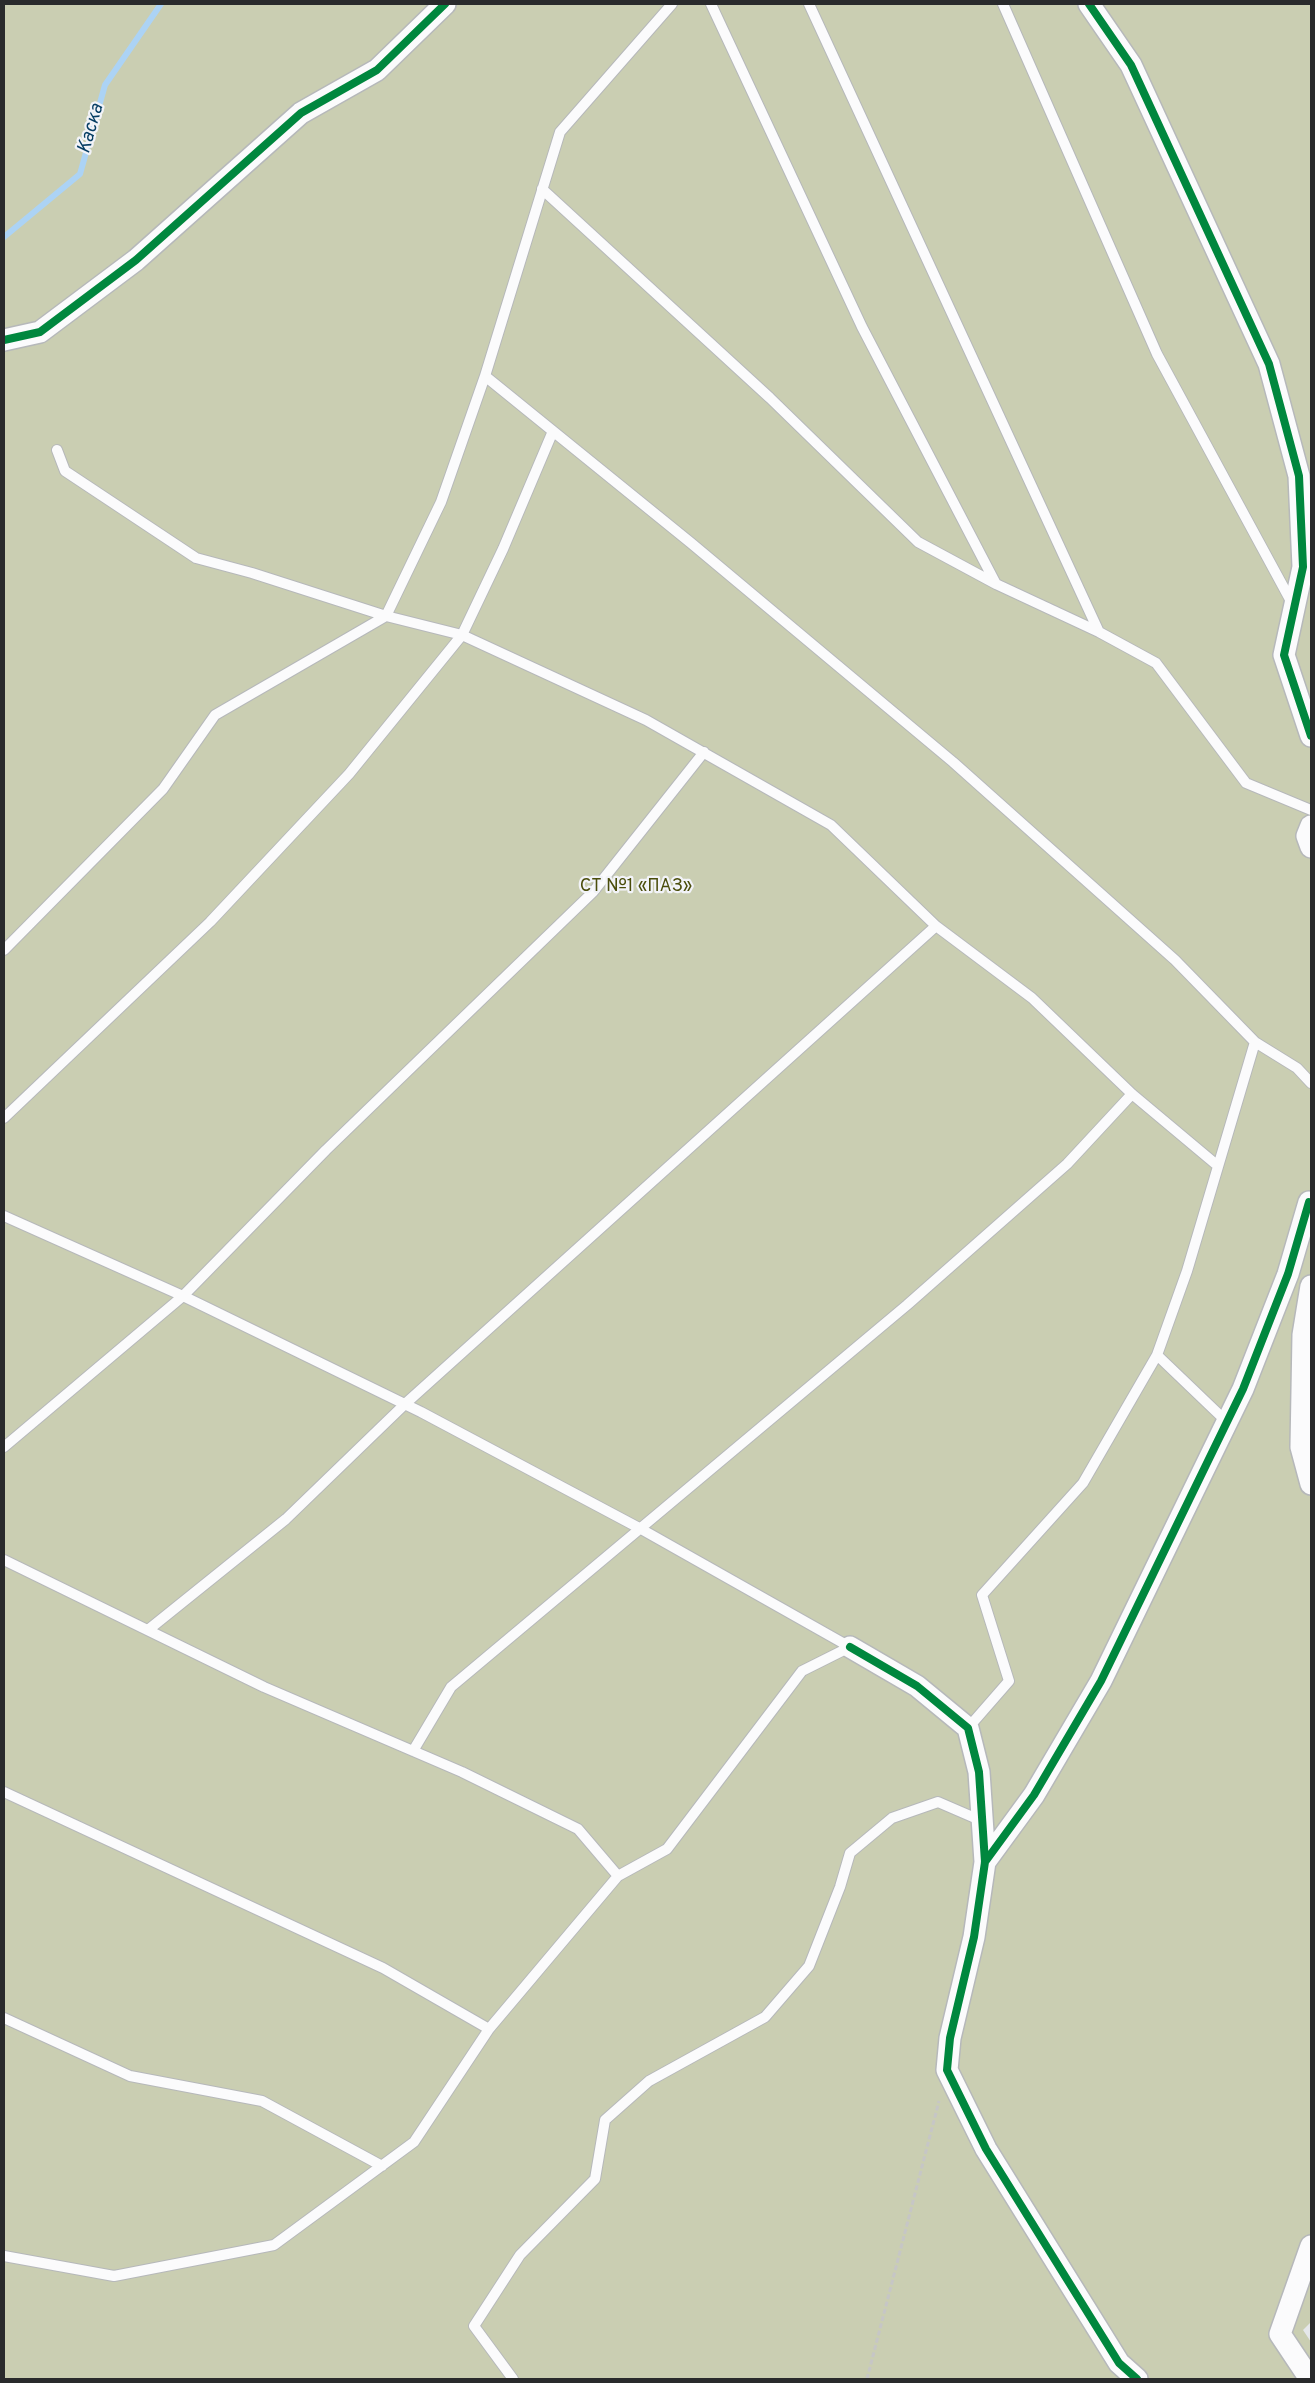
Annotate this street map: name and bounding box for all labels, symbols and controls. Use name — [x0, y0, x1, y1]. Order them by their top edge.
water label: Каска — [74, 101, 110, 157]
park label: СТ №1 «ПАЗ» — [580, 876, 692, 898]

